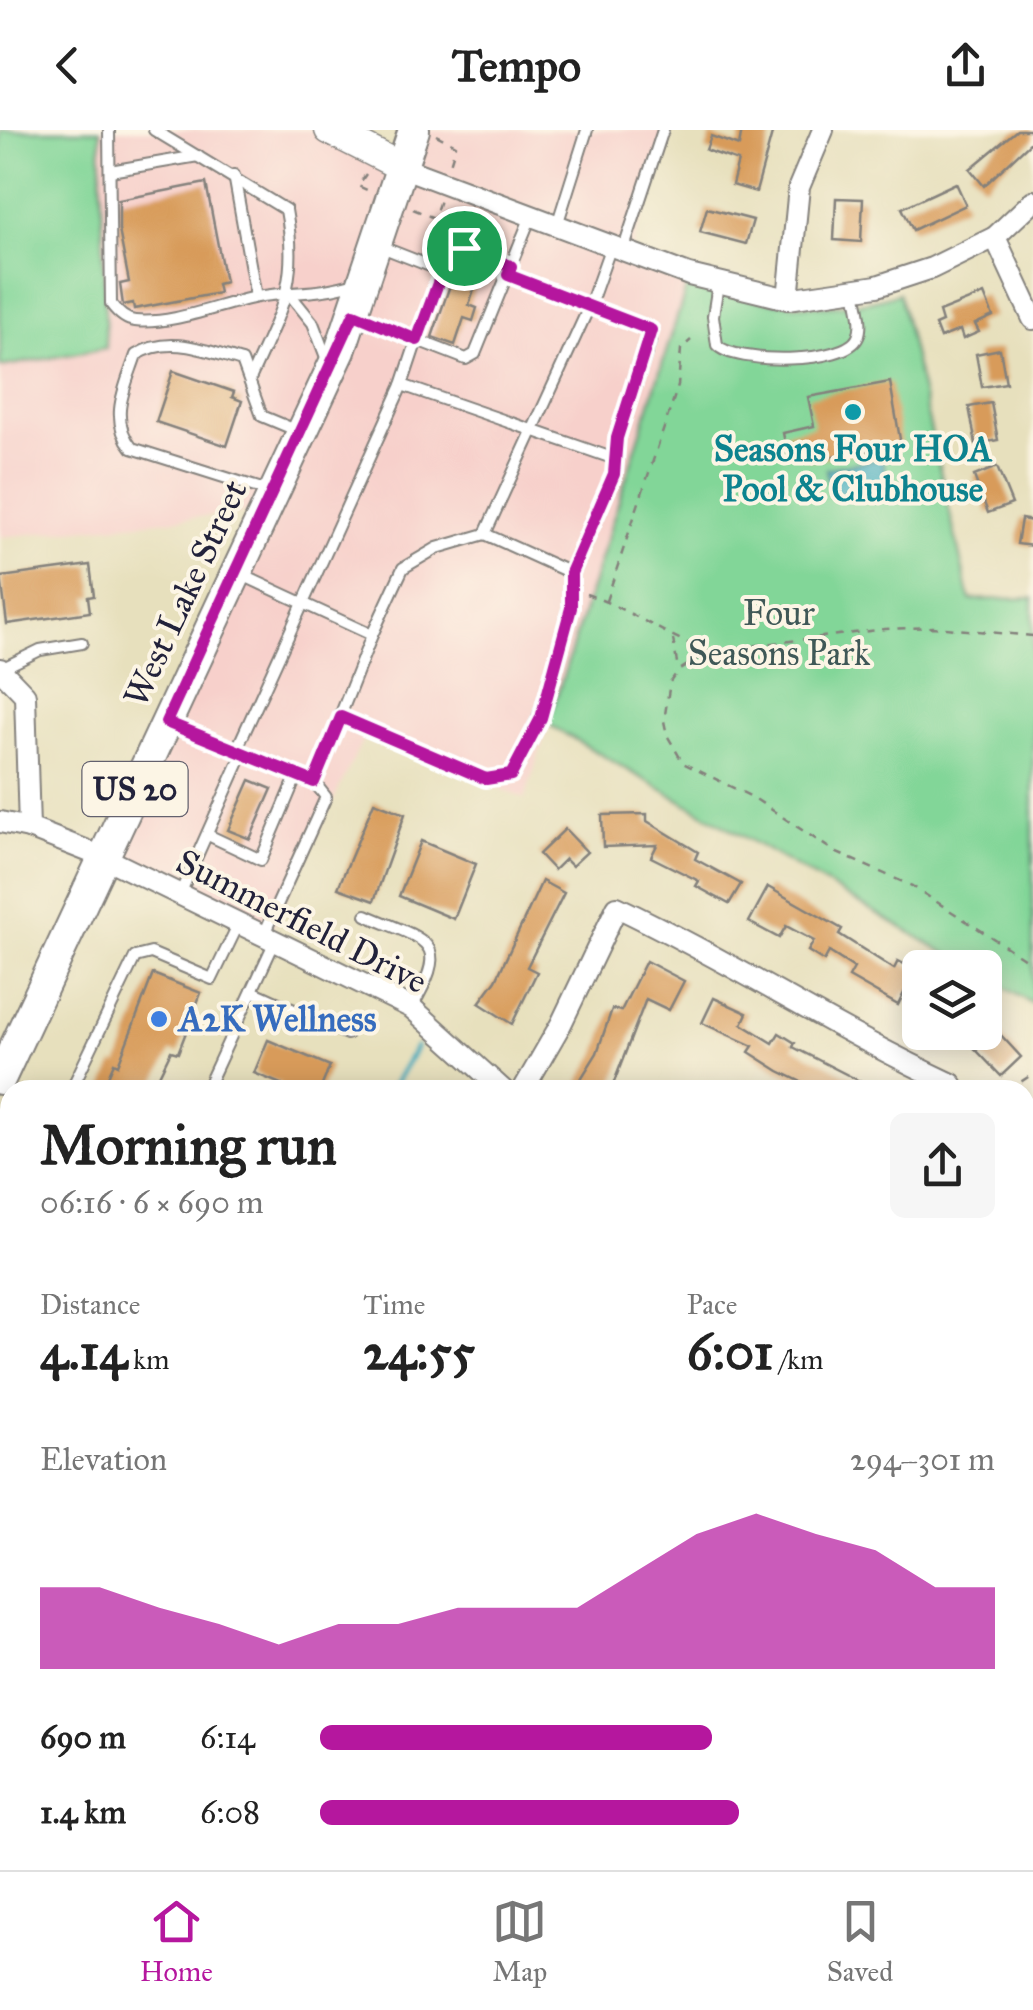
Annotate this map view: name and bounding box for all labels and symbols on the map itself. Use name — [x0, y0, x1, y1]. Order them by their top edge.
pin — [422, 206, 507, 291]
marker: Seasons Four HOA Pool & Clubhouse — [842, 401, 864, 423]
place label: Seasons Four HOA Pool & Clubhouse — [714, 428, 993, 511]
street label: West Lake Street — [114, 473, 257, 713]
park label: Four Seasons Park — [688, 592, 871, 675]
road number: US 20 — [82, 762, 188, 816]
street label: Summerfield Drive — [169, 840, 434, 1003]
place label: A2K Wellness — [177, 998, 377, 1041]
marker: A2K Wellness — [148, 1008, 170, 1030]

